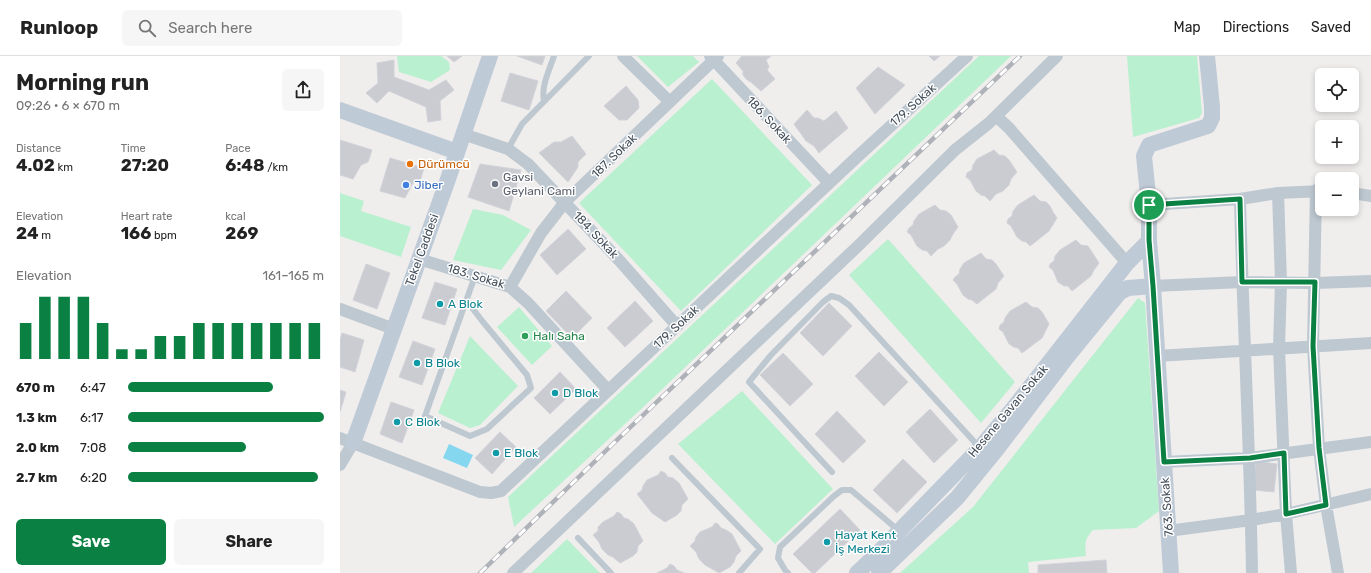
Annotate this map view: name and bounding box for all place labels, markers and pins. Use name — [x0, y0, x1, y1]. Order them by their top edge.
place label: Dürümcü — [418, 157, 470, 171]
marker: Dürümcü — [405, 159, 415, 169]
place label: Gavsi Geylani Cami — [503, 170, 575, 198]
place label: Jiber — [414, 178, 443, 192]
marker: Gavsi Geylani Cami — [490, 179, 500, 189]
marker: Jiber — [401, 180, 411, 190]
pin — [1132, 188, 1166, 222]
place label: A Blok — [448, 297, 483, 311]
marker: A Blok — [435, 299, 445, 309]
place label: Halı Saha — [533, 329, 585, 343]
marker: Halı Saha — [520, 331, 530, 341]
place label: B Blok — [425, 356, 461, 370]
marker: B Blok — [412, 358, 422, 368]
place label: D Blok — [563, 386, 599, 400]
marker: D Blok — [550, 388, 560, 398]
place label: C Blok — [405, 415, 441, 429]
marker: C Blok — [392, 417, 402, 427]
place label: E Blok — [504, 446, 539, 460]
marker: E Blok — [491, 448, 501, 458]
place label: Hayat Kent İş Merkezi — [835, 528, 896, 556]
marker: Hayat Kent İş Merkezi — [822, 537, 832, 547]

